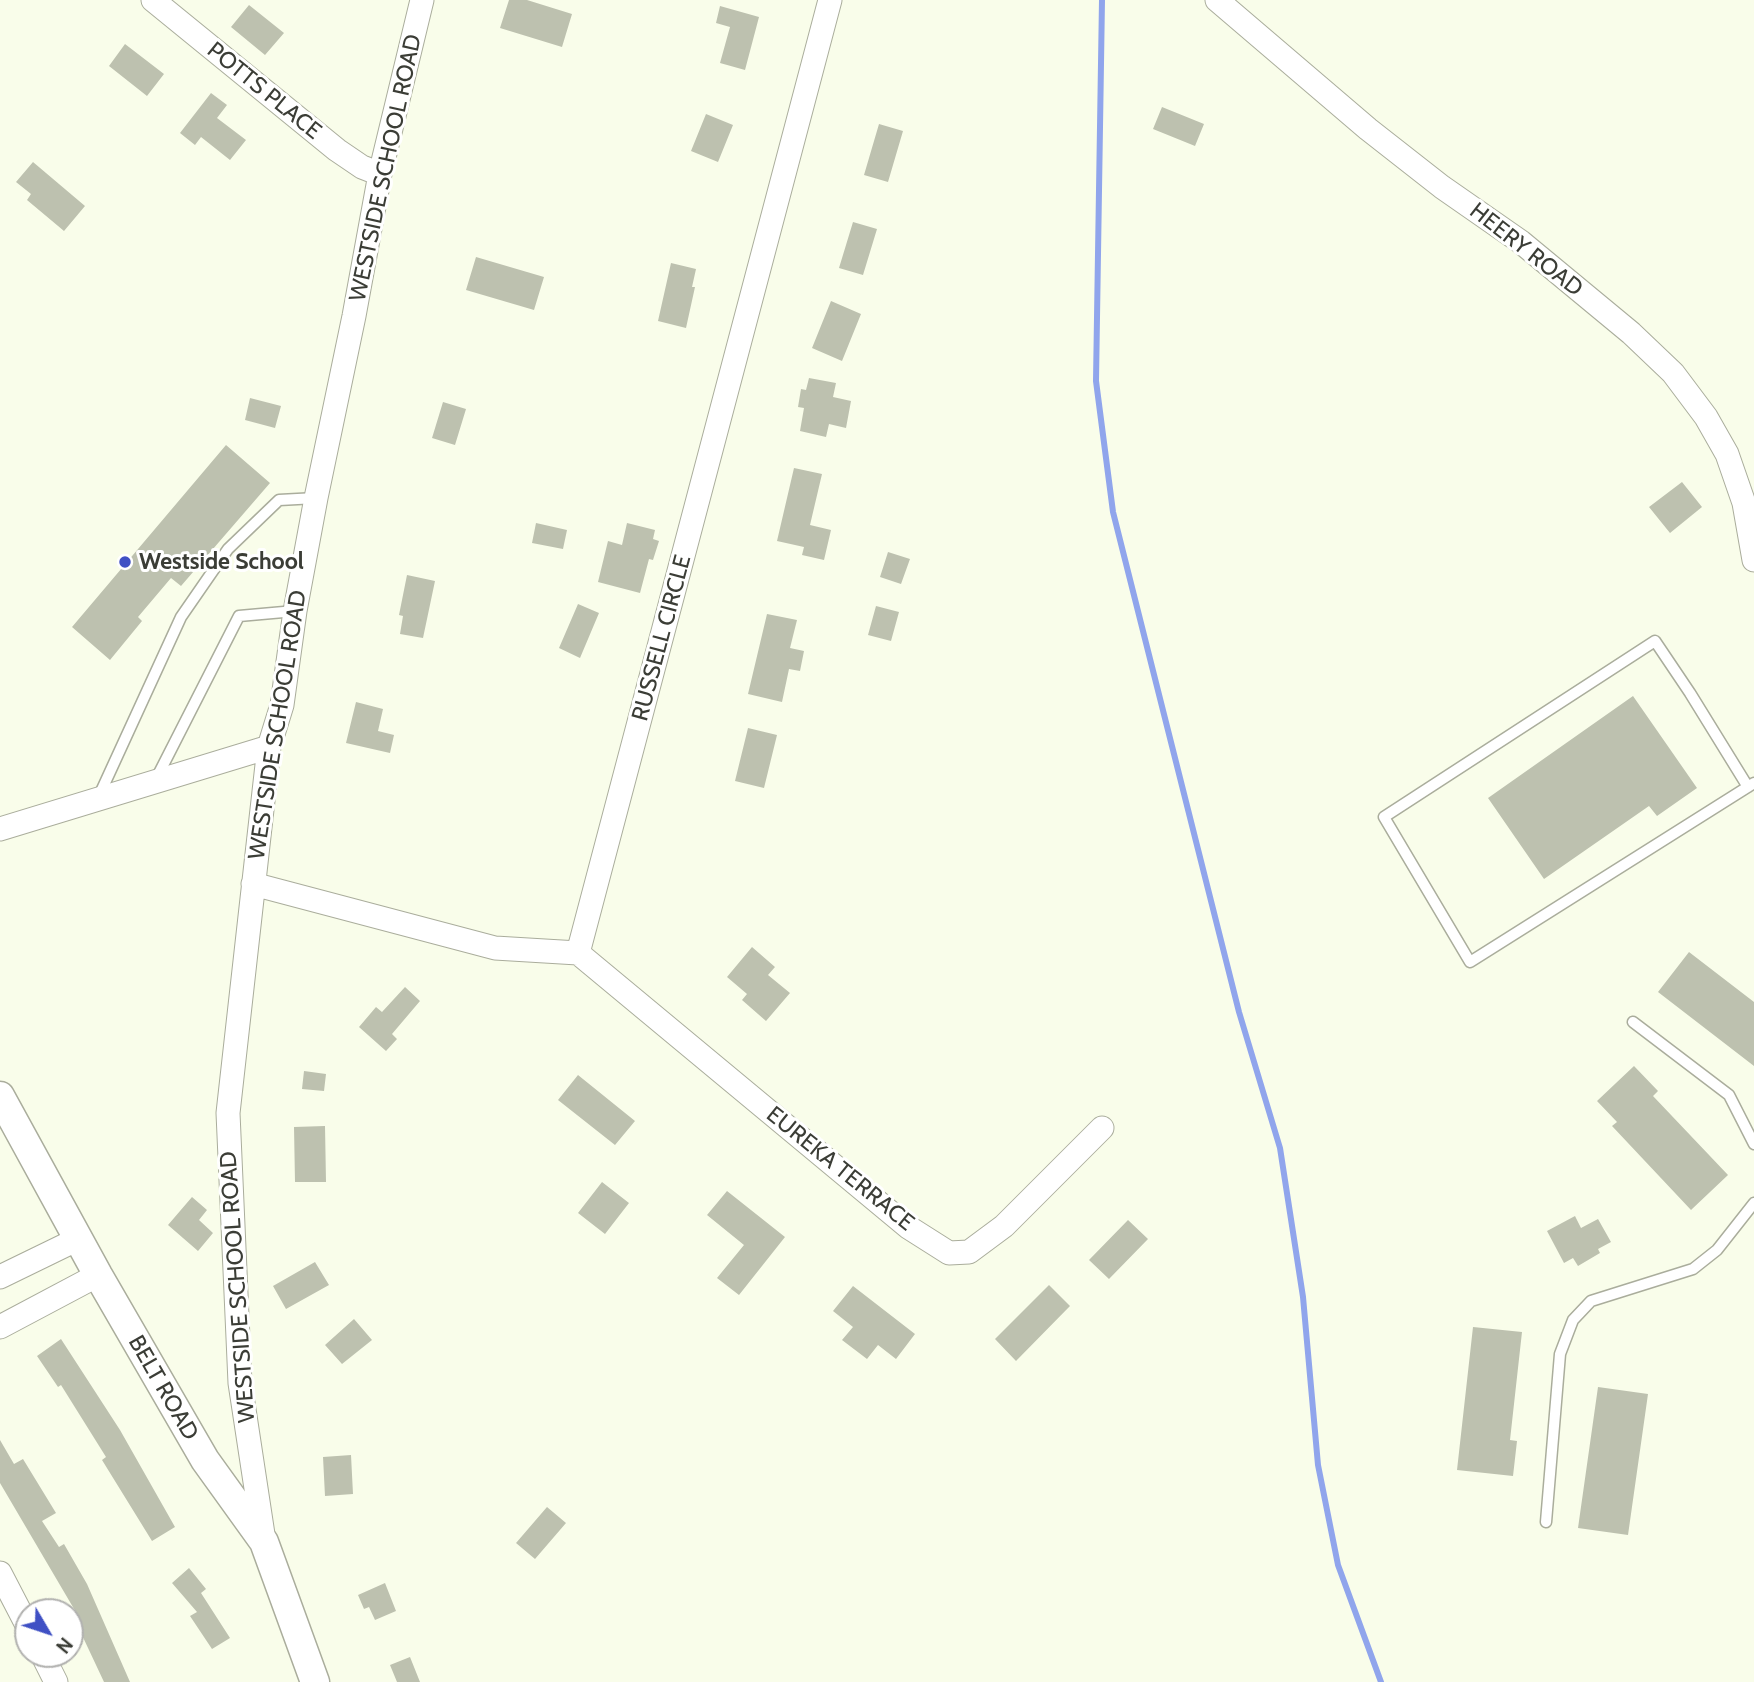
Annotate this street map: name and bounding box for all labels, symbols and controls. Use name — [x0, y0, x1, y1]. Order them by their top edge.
street label: WESTSIDE SCHOOL ROAD — [344, 32, 428, 304]
street label: POTTS PLACE — [201, 37, 327, 145]
street label: HEERY ROAD — [1464, 197, 1588, 303]
place label: Westside School — [139, 548, 304, 576]
street label: RUSSELL CIRCLE — [627, 552, 697, 724]
marker: Westside School — [117, 554, 133, 570]
street label: WESTSIDE SCHOOL ROAD — [243, 588, 313, 862]
street label: EUREKA TERRACE — [761, 1101, 919, 1237]
street label: WESTSIDE SCHOOL ROAD — [215, 1150, 261, 1424]
street label: BELT ROAD — [122, 1331, 204, 1445]
north arrow — [14, 1598, 84, 1668]
text: N — [51, 1633, 77, 1658]

